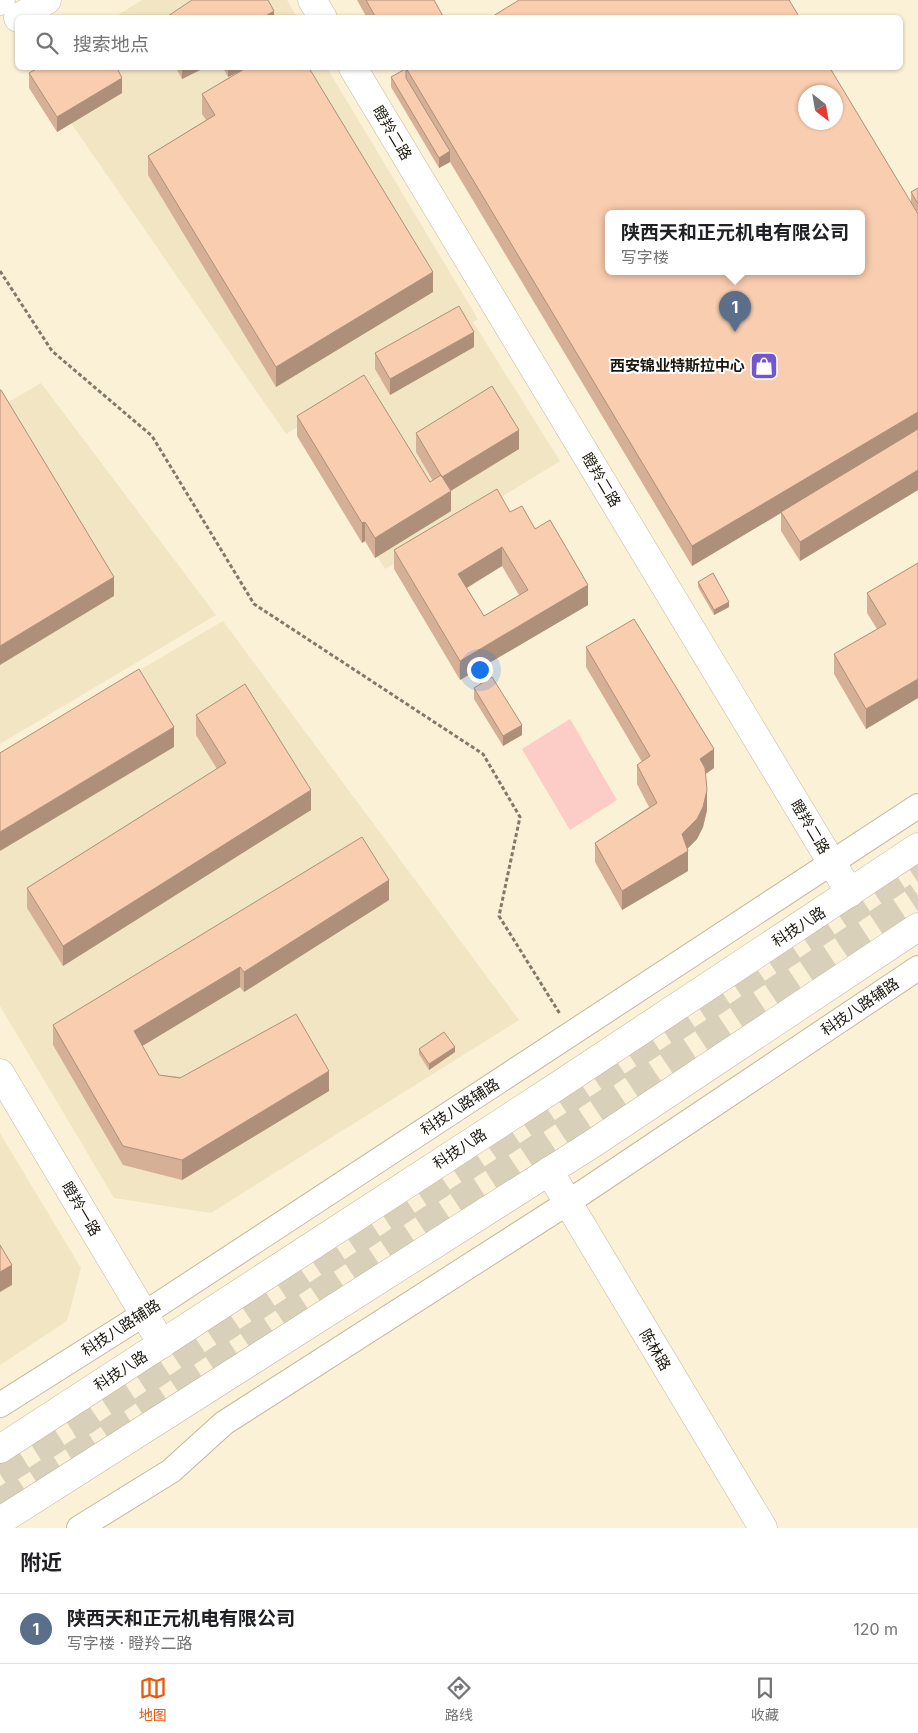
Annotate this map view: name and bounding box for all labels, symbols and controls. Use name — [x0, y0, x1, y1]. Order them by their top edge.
search box — [15, 15, 903, 70]
icon: search — [33, 29, 61, 57]
text: 搜索地点 — [73, 33, 149, 56]
north arrow — [798, 85, 843, 130]
street label: 瞪羚二路 — [369, 102, 416, 163]
popup — [605, 210, 865, 275]
text: 陕西天和正元机电有限公司 — [621, 221, 849, 244]
text: 写字楼 — [621, 247, 669, 267]
pin: 1 — [719, 291, 751, 332]
shop icon: 西安锦业特斯拉中心 — [749, 351, 779, 381]
place label: 西安锦业特斯拉中心 — [610, 356, 745, 375]
street label: 瞪羚二路 — [578, 449, 625, 510]
your location — [467, 657, 493, 683]
street label: 瞪羚二路 — [787, 796, 834, 857]
street label: 科技八路 — [768, 902, 829, 951]
street label: 科技八路辅路 — [817, 974, 902, 1040]
street label: 科技八路辅路 — [417, 1074, 503, 1139]
street label: 科技八路 — [429, 1124, 490, 1173]
street label: 瞪羚一路 — [58, 1178, 105, 1239]
street label: 科技八路辅路 — [78, 1295, 164, 1360]
street label: 陈林路 — [636, 1326, 675, 1374]
street label: 科技八路 — [90, 1346, 151, 1395]
text: 附近 — [20, 1550, 62, 1575]
text: 陕西天和正元机电有限公司 — [67, 1607, 295, 1630]
text: 1 — [33, 1619, 39, 1639]
text: 120 m — [853, 1619, 898, 1639]
text: 写字楼 · 瞪羚二路 — [67, 1633, 193, 1653]
tab: 地图 — [139, 1674, 167, 1724]
tab: 路线 — [445, 1674, 473, 1724]
tab: 收藏 — [751, 1674, 779, 1724]

